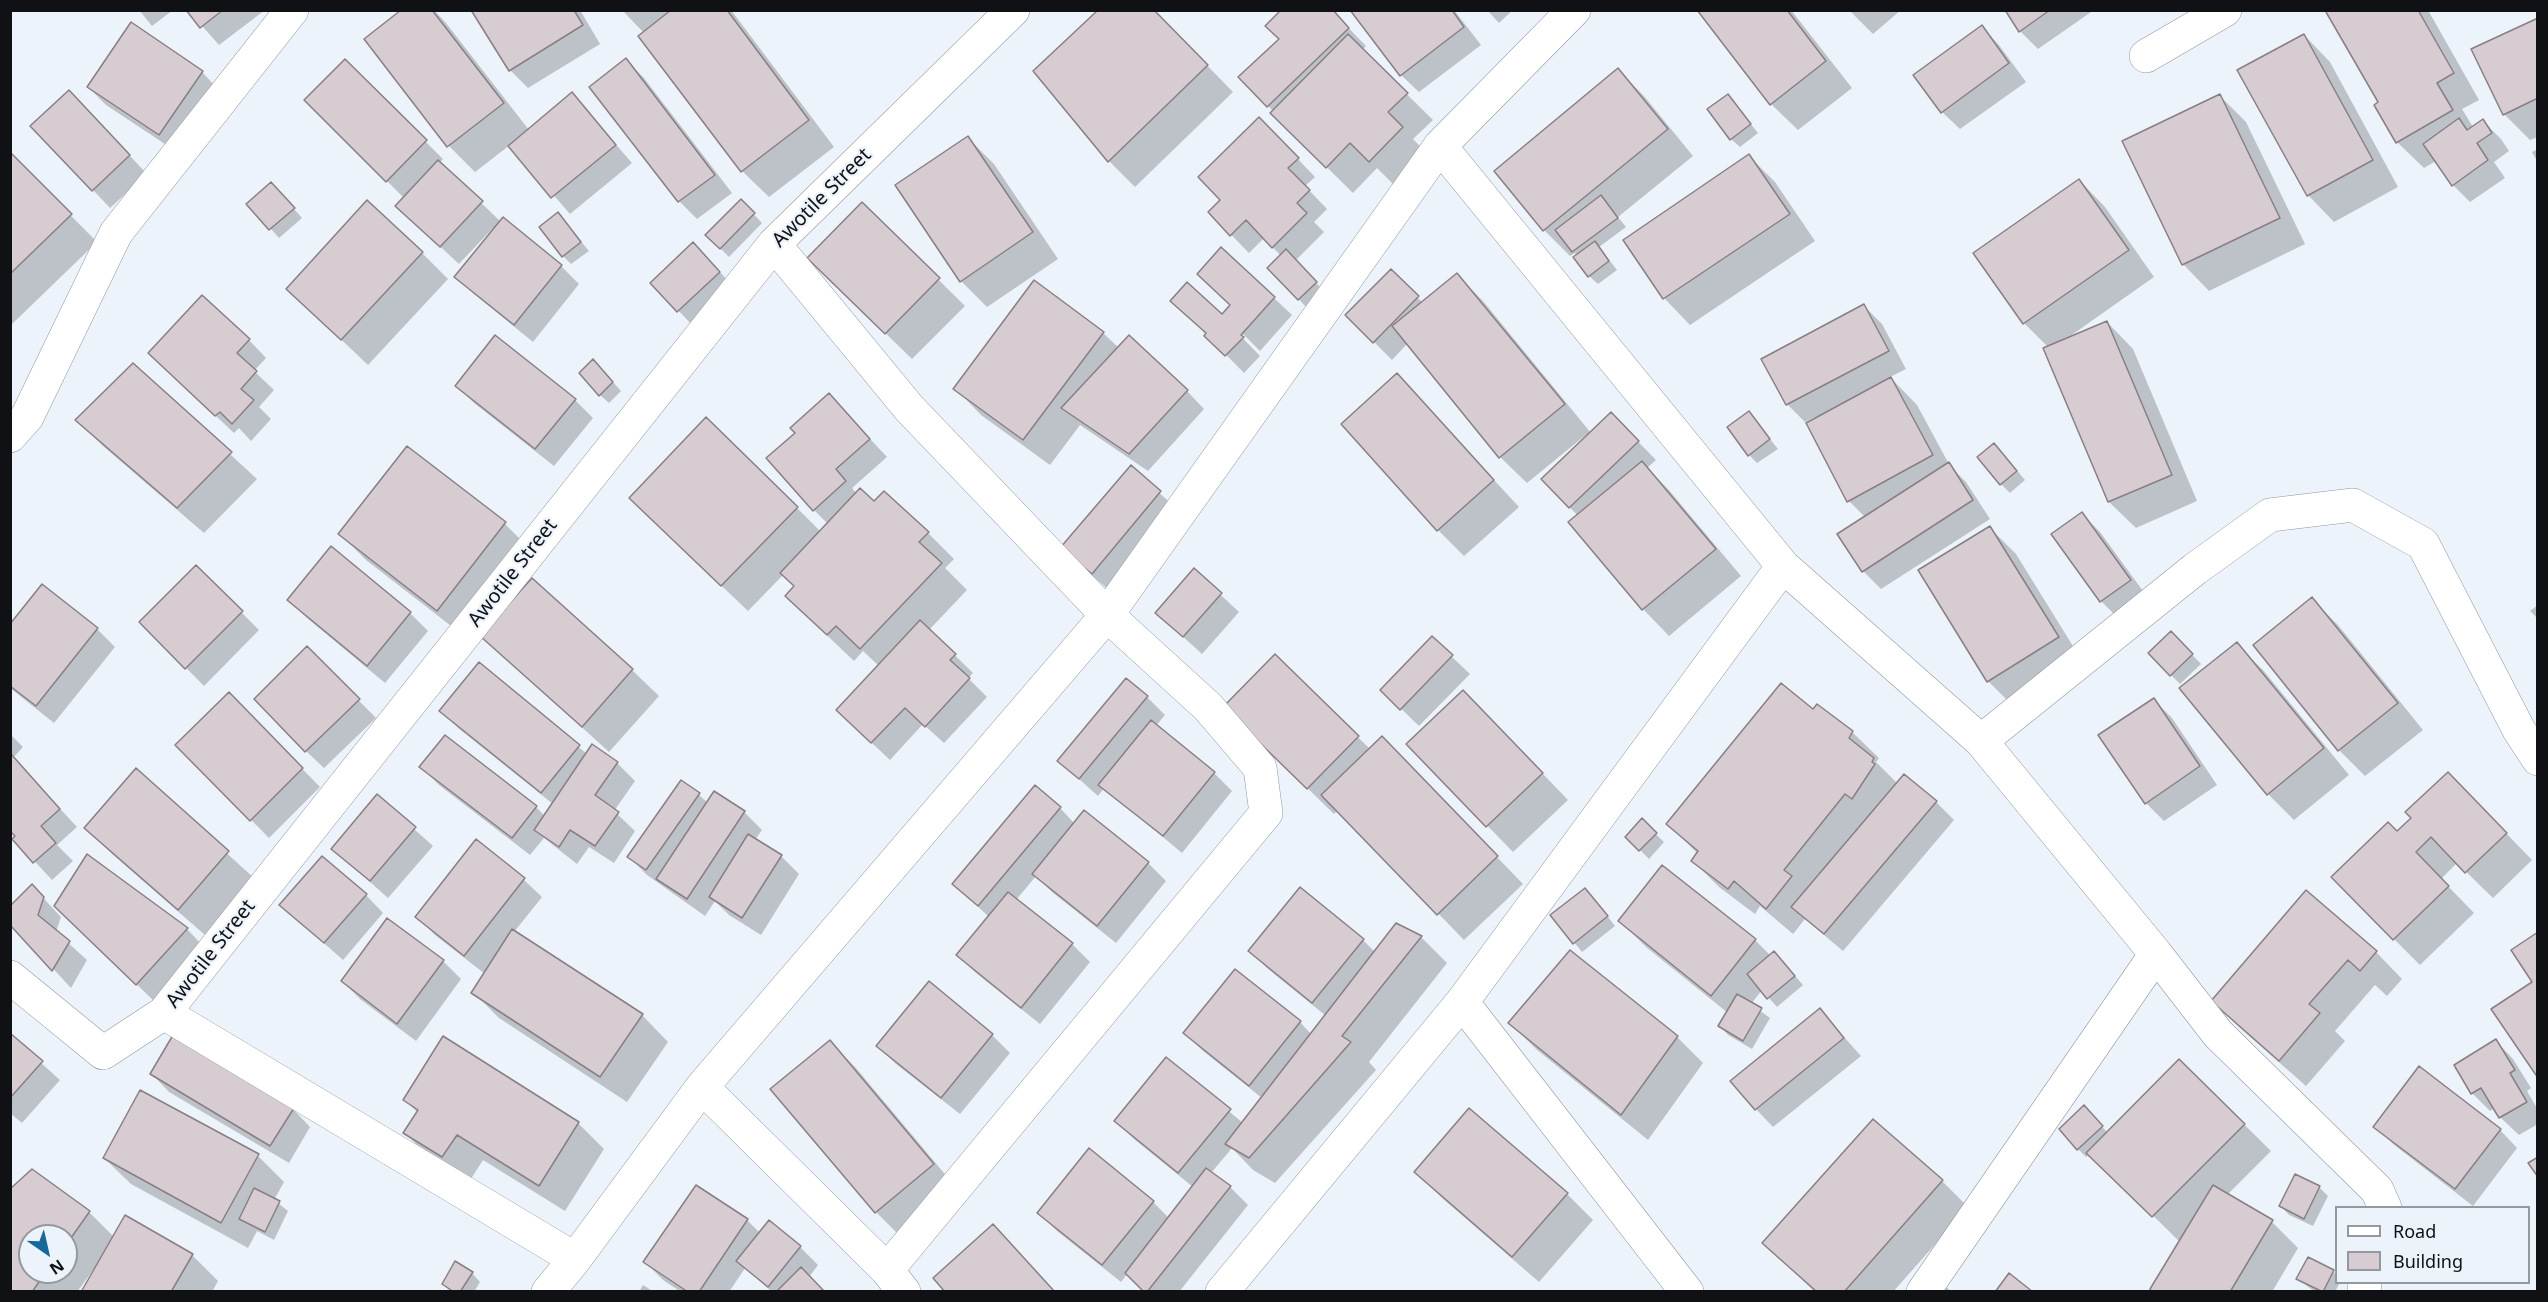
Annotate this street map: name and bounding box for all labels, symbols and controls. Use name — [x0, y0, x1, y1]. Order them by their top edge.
street label: Awotile Street — [767, 143, 877, 253]
street label: Awotile Street — [463, 514, 563, 632]
street label: Awotile Street — [161, 895, 261, 1013]
legend — [2335, 1206, 2530, 1284]
text: Road — [2393, 1219, 2436, 1243]
north arrow — [18, 1224, 78, 1284]
text: Building — [2393, 1249, 2463, 1273]
text: N — [45, 1255, 68, 1280]

